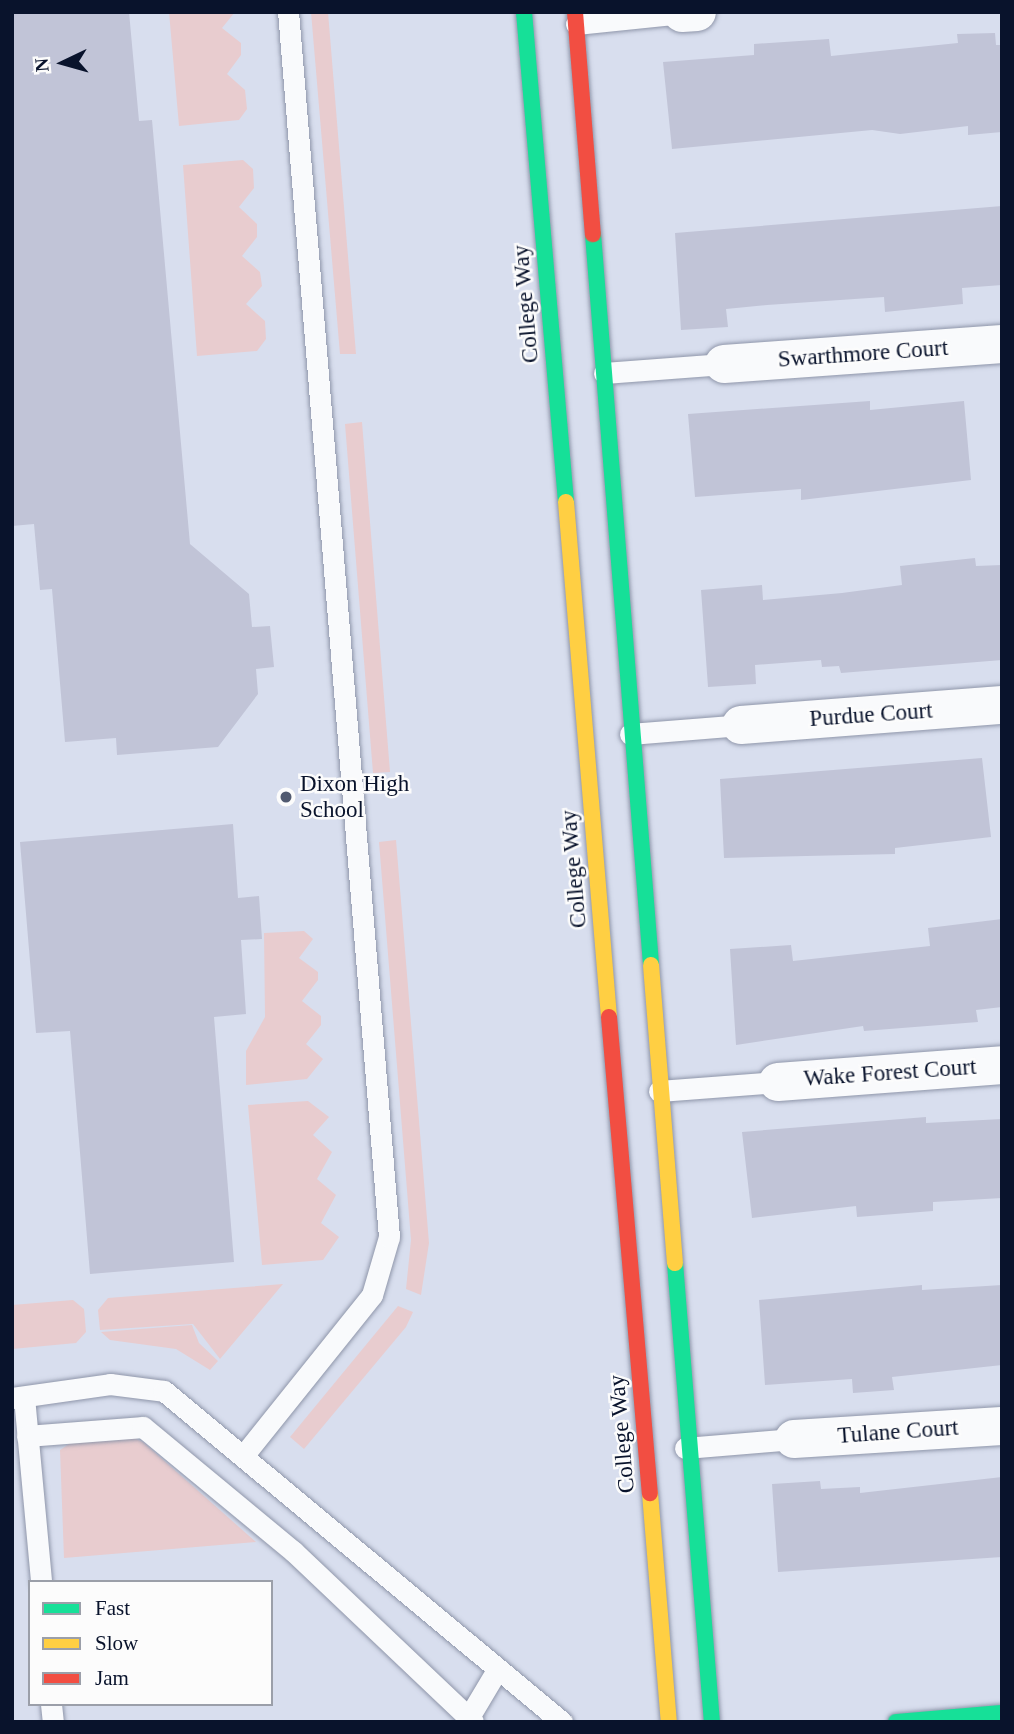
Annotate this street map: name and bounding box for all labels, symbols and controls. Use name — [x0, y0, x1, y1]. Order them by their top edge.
north arrow — [28, 28, 98, 98]
text: N — [31, 57, 53, 73]
street label: College Way — [507, 244, 545, 364]
street label: Swarthmore Court — [777, 334, 949, 374]
street label: Purdue Court — [809, 697, 933, 733]
place label: Dixon High School — [300, 770, 409, 824]
marker: Dixon High School — [278, 789, 294, 805]
street label: College Way — [555, 809, 593, 929]
street label: Wake Forest Court — [803, 1053, 977, 1093]
street label: College Way — [603, 1374, 641, 1494]
street label: Tulane Court — [837, 1414, 959, 1450]
legend — [28, 1580, 273, 1706]
text: Fast — [95, 1596, 130, 1620]
text: Slow — [95, 1631, 138, 1655]
text: Jam — [95, 1666, 129, 1690]

